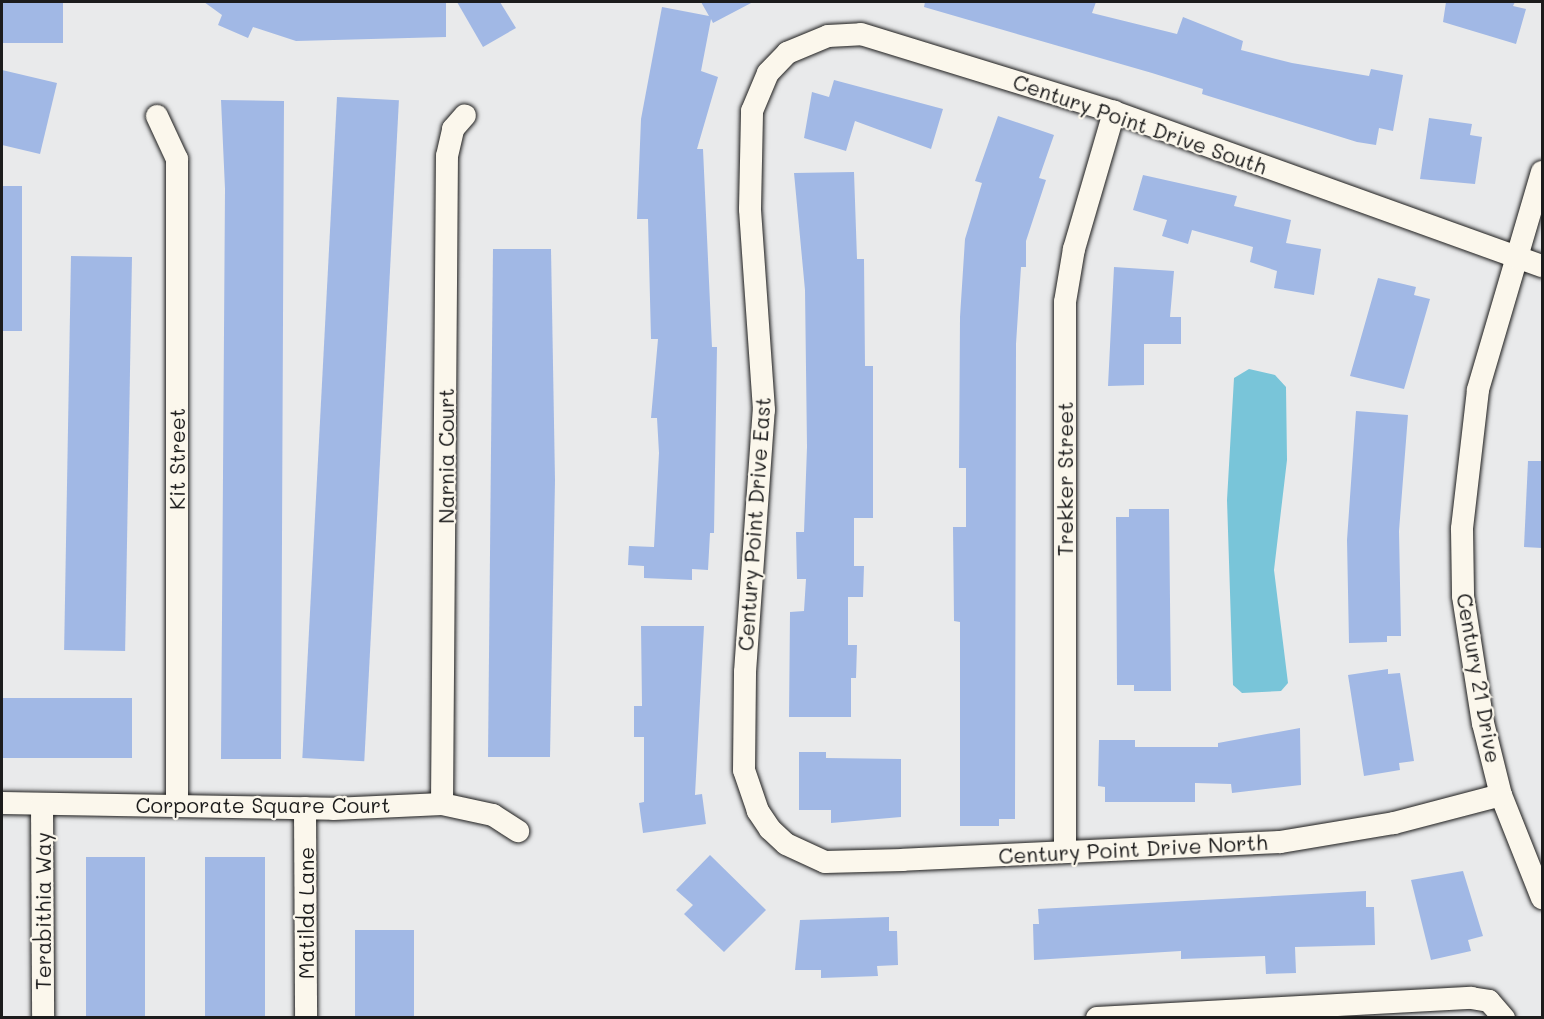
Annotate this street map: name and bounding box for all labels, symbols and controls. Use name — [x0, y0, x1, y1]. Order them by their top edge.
street label: Century Point Drive South — [1010, 69, 1270, 179]
street label: Narnia Court — [433, 388, 459, 524]
street label: Century Point Drive East — [733, 396, 775, 652]
street label: Trekker Street — [1052, 402, 1078, 556]
street label: Kit Street — [164, 408, 190, 510]
street label: Century 21 Drive — [1452, 591, 1506, 765]
street label: Corporate Square Court — [136, 792, 390, 818]
street label: Century Point Drive North — [998, 829, 1268, 869]
street label: Terabithia Way — [30, 832, 56, 990]
street label: Matilda Lane — [293, 847, 319, 979]

